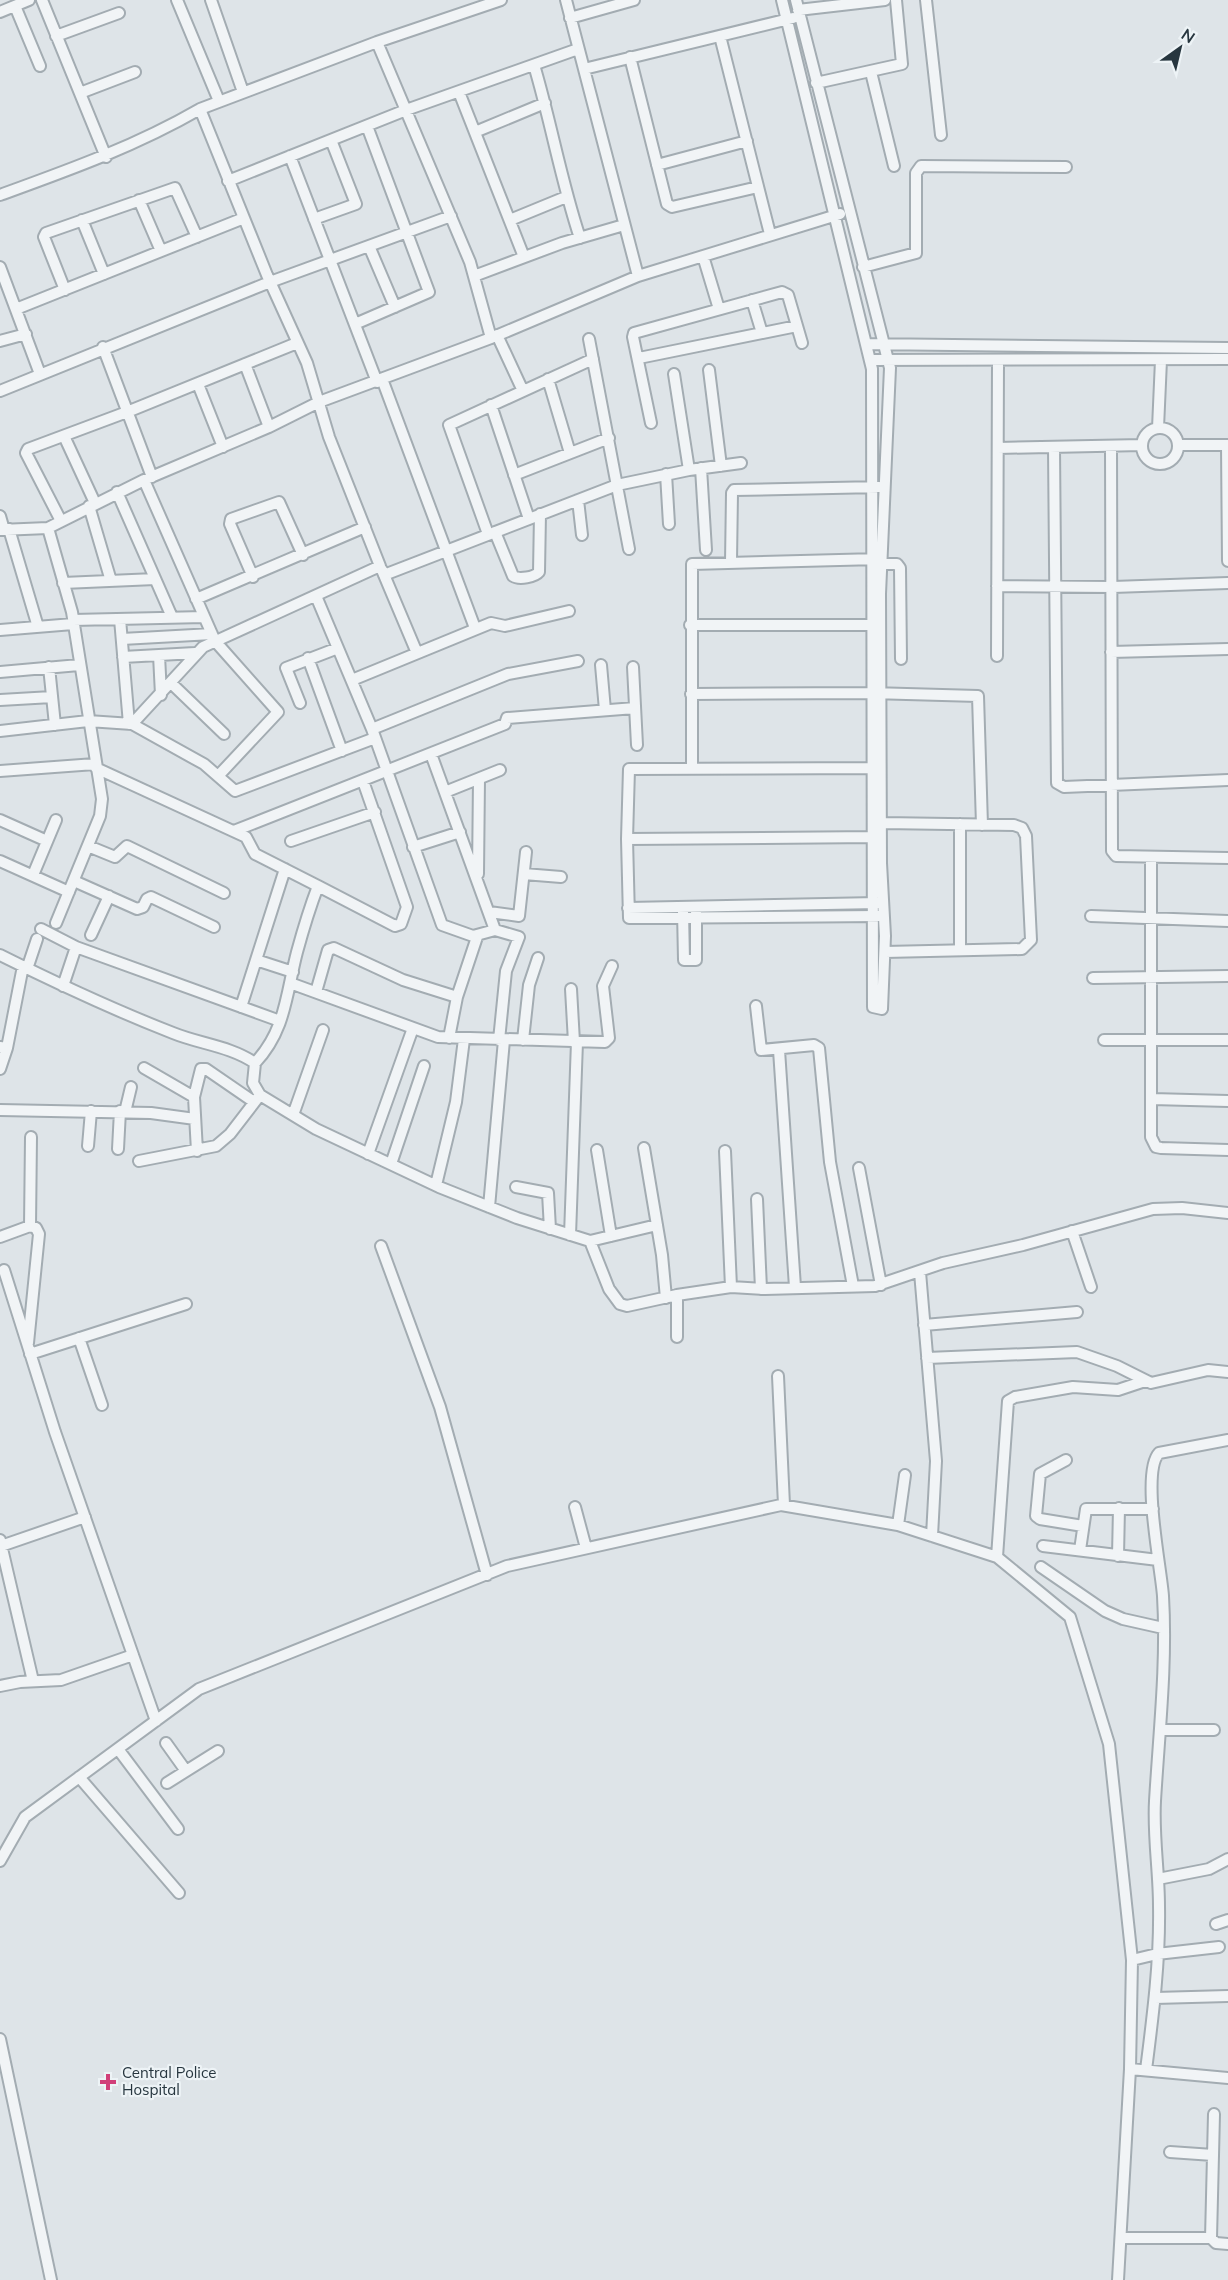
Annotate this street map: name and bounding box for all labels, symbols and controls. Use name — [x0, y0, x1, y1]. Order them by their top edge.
north arrow — [1150, 18, 1210, 78]
text: N — [1178, 24, 1199, 47]
place label: Central Police Hospital — [122, 2063, 216, 2099]
marker: Central Police Hospital — [99, 2073, 117, 2091]

